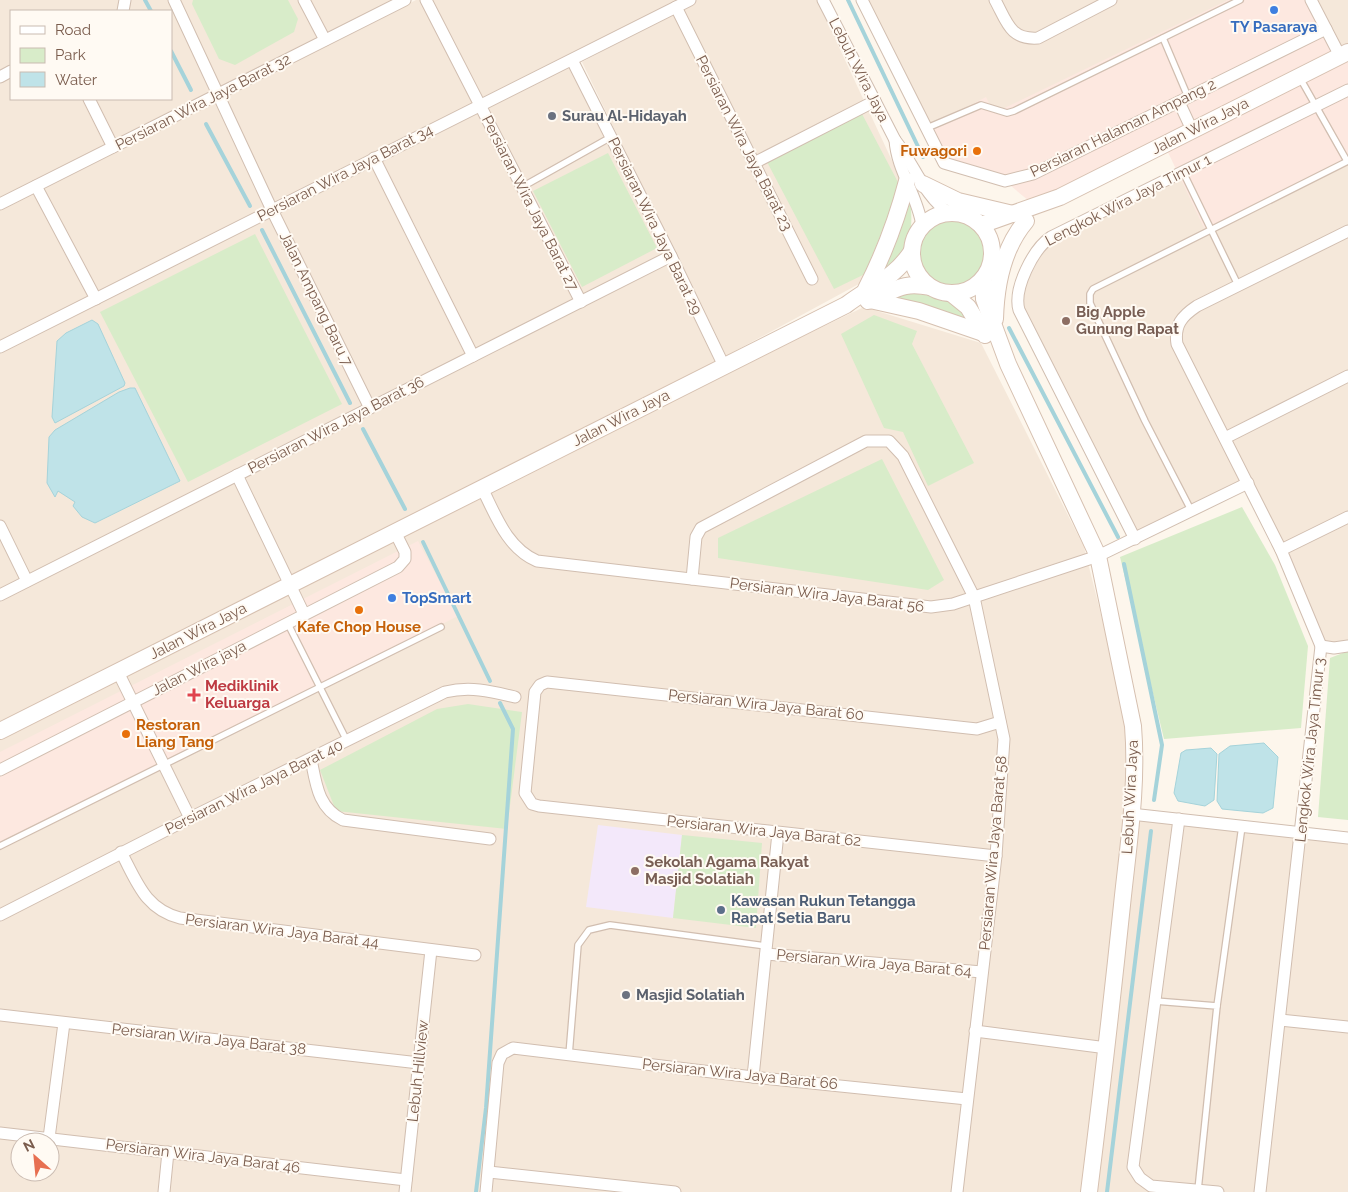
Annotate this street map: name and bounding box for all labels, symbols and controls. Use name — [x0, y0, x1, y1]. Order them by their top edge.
marker: TY Pasaraya — [1268, 4, 1280, 16]
legend — [10, 10, 172, 100]
street label: Lebuh Wira Jaya — [825, 15, 893, 125]
place label: TY Pasaraya — [1231, 18, 1318, 36]
text: Road — [55, 21, 91, 39]
text: Park — [55, 46, 86, 64]
street label: Persiaran Wira Jaya Barat 32 — [112, 50, 294, 154]
street label: Persiaran Wira Jaya Barat 23 — [692, 52, 796, 234]
text: Water — [55, 71, 98, 89]
street label: Persiaran Halaman Ampang 2 — [1027, 75, 1219, 181]
street label: Jalan Wira Jaya — [1148, 94, 1252, 158]
place label: Surau Al-Hidayah — [562, 107, 687, 125]
marker: Surau Al-Hidayah — [546, 110, 558, 122]
street label: Persiaran Wira Jaya Barat 27 — [478, 112, 582, 294]
street label: Persiaran Wira Jaya Barat 34 — [254, 121, 436, 225]
street label: Persiaran Wira Jaya Barat 29 — [604, 134, 706, 318]
place label: Fuwagori — [900, 142, 967, 160]
marker: Fuwagori — [971, 145, 983, 157]
street label: Lengkok Wira Jaya Timur 1 — [1042, 150, 1214, 250]
street label: Jalan Ampang Baru 7 — [276, 229, 356, 369]
place label: Big Apple Gunung Rapat — [1076, 303, 1179, 338]
marker: Big Apple Gunung Rapat — [1060, 315, 1072, 327]
street label: Persiaran Wira Jaya Barat 36 — [245, 373, 427, 477]
street label: Jalan Wira Jaya — [569, 386, 673, 450]
street label: Persiaran Wira Jaya Barat 56 — [729, 574, 925, 616]
place label: TopSmart — [402, 589, 472, 607]
marker: TopSmart — [386, 592, 398, 604]
street label: Jalan Wira Jaya — [146, 599, 250, 663]
marker: Kafe Chop House — [353, 604, 365, 616]
place label: Kafe Chop House — [297, 618, 421, 636]
street label: Jalan Wira jaya — [149, 637, 249, 699]
street label: Lengkok Wira Jaya Timur 3 — [1291, 657, 1329, 843]
place label: Mediklinik Keluarga — [205, 677, 279, 712]
street label: Persiaran Wira Jaya Barat 60 — [667, 686, 865, 724]
marker: Mediklinik Keluarga — [187, 688, 201, 702]
place label: Restoran Liang Tang — [136, 716, 214, 751]
marker: Restoran Liang Tang — [120, 728, 132, 740]
street label: Persiaran Wira Jaya Barat 40 — [162, 736, 346, 838]
street label: Lebuh Wira Jaya — [1118, 739, 1142, 855]
street label: Persiaran Wira Jaya Barat 58 — [976, 755, 1010, 951]
street label: Persiaran Wira Jaya Barat 62 — [666, 812, 862, 850]
place label: Sekolah Agama Rakyat Masjid Solatiah — [645, 853, 809, 888]
marker: Sekolah Agama Rakyat Masjid Solatiah — [629, 865, 641, 877]
place label: Kawasan Rukun Tetangga Rapat Setia Baru — [731, 892, 916, 927]
marker: Kawasan Rukun Tetangga Rapat Setia Baru — [715, 904, 727, 916]
street label: Persiaran Wira Jaya Barat 44 — [184, 910, 380, 952]
street label: Persiaran Wira Jaya Barat 64 — [776, 946, 972, 980]
place label: Masjid Solatiah — [636, 986, 745, 1004]
marker: Masjid Solatiah — [620, 989, 632, 1001]
street label: Lebuh Hillview — [404, 1019, 432, 1123]
street label: Persiaran Wira Jaya Barat 38 — [111, 1020, 307, 1058]
street label: Persiaran Wira Jaya Barat 66 — [641, 1055, 839, 1093]
north arrow — [10, 1132, 60, 1182]
street label: Persiaran Wira Jaya Barat 46 — [105, 1135, 301, 1177]
text: N — [21, 1136, 37, 1155]

